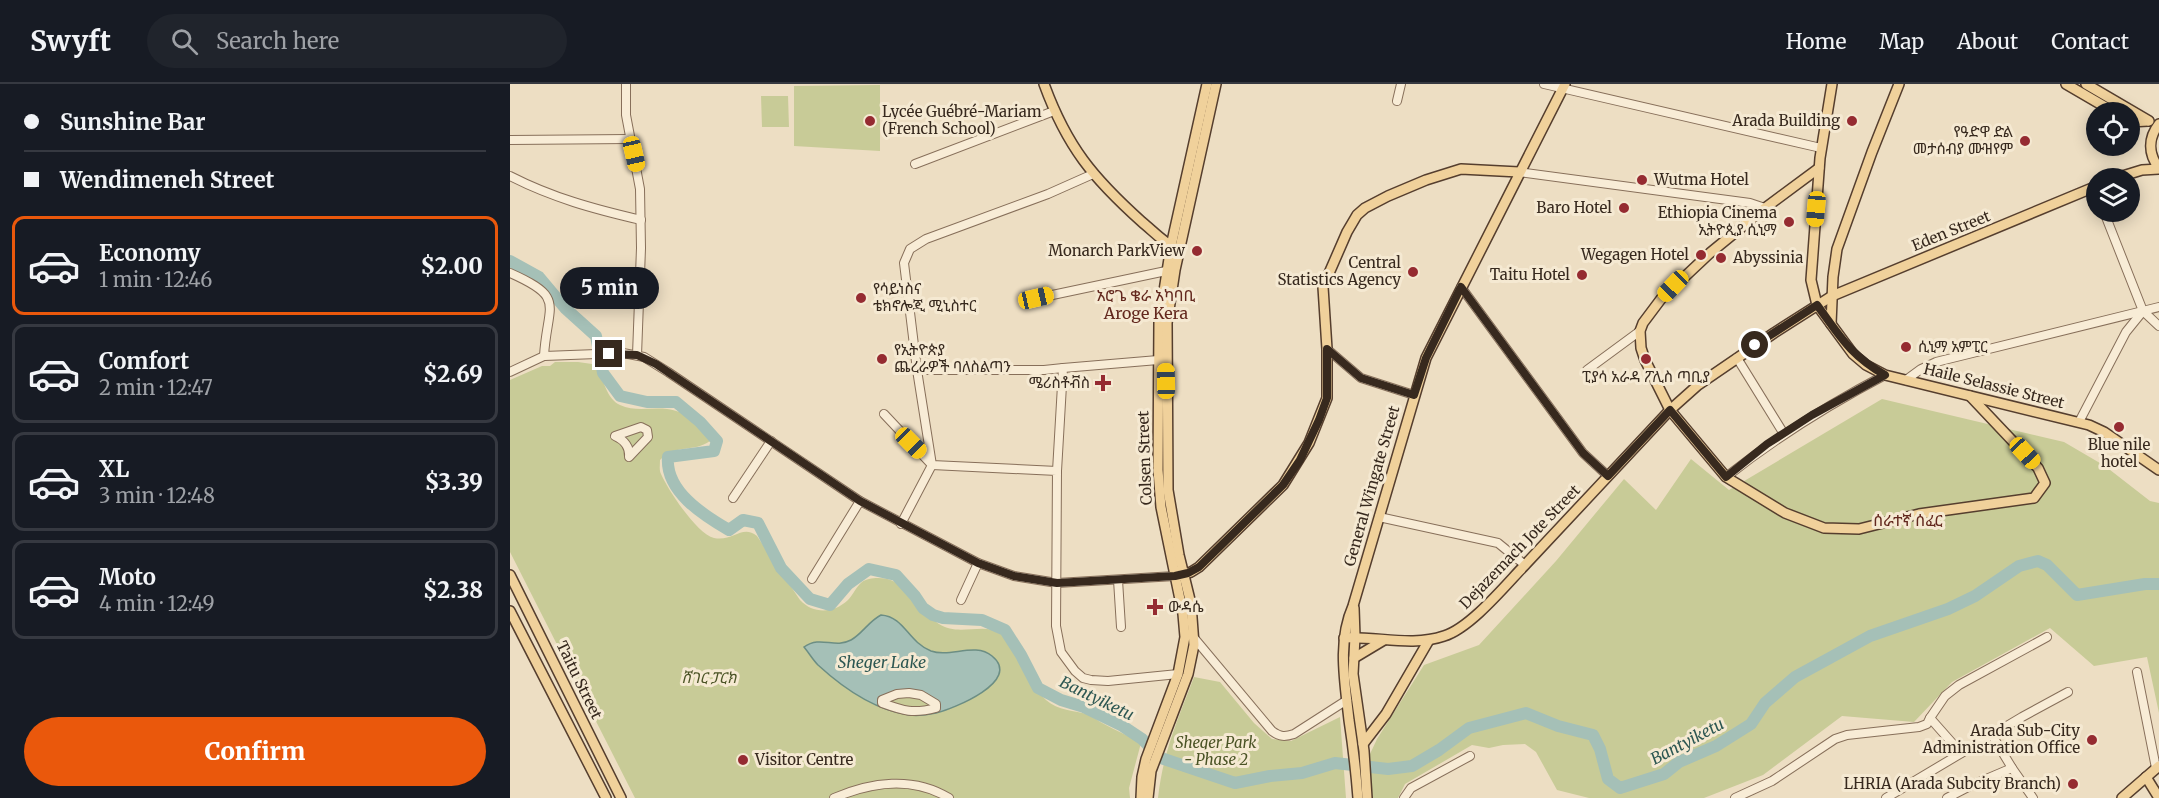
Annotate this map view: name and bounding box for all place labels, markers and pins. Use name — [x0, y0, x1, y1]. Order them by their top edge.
place label: Lycée Guébré-Mariam (French School) — [882, 102, 1042, 138]
place label: Arada Building — [1731, 111, 1840, 130]
marker: Lycée Guébré-Mariam (French School) — [863, 114, 877, 128]
marker: Arada Building — [1845, 114, 1859, 128]
place label: የዓድዋ ድል መታሰብያ ሙዝየም — [1913, 122, 2013, 158]
marker: የዓድዋ ድል መታሰብያ ሙዝየም — [2018, 134, 2032, 148]
place label: Wutma Hotel — [1653, 170, 1749, 189]
marker: Wutma Hotel — [1635, 173, 1649, 187]
place label: Baro Hotel — [1536, 198, 1612, 217]
marker: Baro Hotel — [1617, 201, 1631, 215]
place label: Ethiopia Cinema ኢትዮጲያ ሲኒማ — [1658, 203, 1777, 239]
marker: Ethiopia Cinema ኢትዮጲያ ሲኒማ — [1782, 215, 1796, 229]
place label: Monarch ParkView — [1048, 241, 1185, 260]
marker: Monarch ParkView — [1190, 244, 1204, 258]
place label: Wegagen Hotel — [1580, 245, 1689, 264]
marker: Wegagen Hotel — [1694, 248, 1708, 262]
place label: Abyssinia — [1732, 248, 1803, 267]
marker: Abyssinia — [1714, 251, 1728, 265]
place label: Central Statistics Agency — [1277, 253, 1401, 289]
marker: Central Statistics Agency — [1406, 265, 1420, 279]
place label: Taitu Hotel — [1490, 265, 1570, 284]
marker: Taitu Hotel — [1575, 268, 1589, 282]
place label: የሳይነስና ቴክኖሎጂ ሚኒስተር — [873, 279, 977, 315]
marker: የሳይነስና ቴክኖሎጂ ሚኒስተር — [854, 291, 868, 305]
place label: ሲኒማ አምፒር — [1918, 337, 1988, 356]
place label: የኢትዮጵያ ጨረራዎች ባለስልጣን — [894, 340, 1011, 376]
marker: ሲኒማ አምፒር — [1899, 340, 1913, 354]
marker: የኢትዮጵያ ጨረራዎች ባለስልጣን — [875, 352, 889, 366]
marker: ፒያሳ አራዳ ፖሊስ ጣቢያ — [1639, 352, 1653, 366]
place label: ፒያሳ አራዳ ፖሊስ ጣቢያ — [1582, 367, 1710, 386]
place label: ሜሪስቶቭስ — [1029, 373, 1090, 392]
marker: ሜሪስቶቭስ — [1094, 374, 1112, 392]
marker: Blue nile hotel — [2112, 420, 2126, 434]
place label: Blue nile hotel — [2088, 435, 2150, 471]
place label: ውዳሴ — [1168, 597, 1204, 616]
marker: ውዳሴ — [1146, 598, 1164, 616]
place label: Arada Sub-City Administration Office — [1921, 721, 2080, 757]
marker: Arada Sub-City Administration Office — [2085, 733, 2099, 747]
place label: Visitor Centre — [754, 750, 854, 769]
marker: Visitor Centre — [736, 753, 750, 767]
place label: LHRIA (Arada Subcity Branch) — [1844, 774, 2061, 793]
marker: LHRIA (Arada Subcity Branch) — [2066, 777, 2080, 791]

